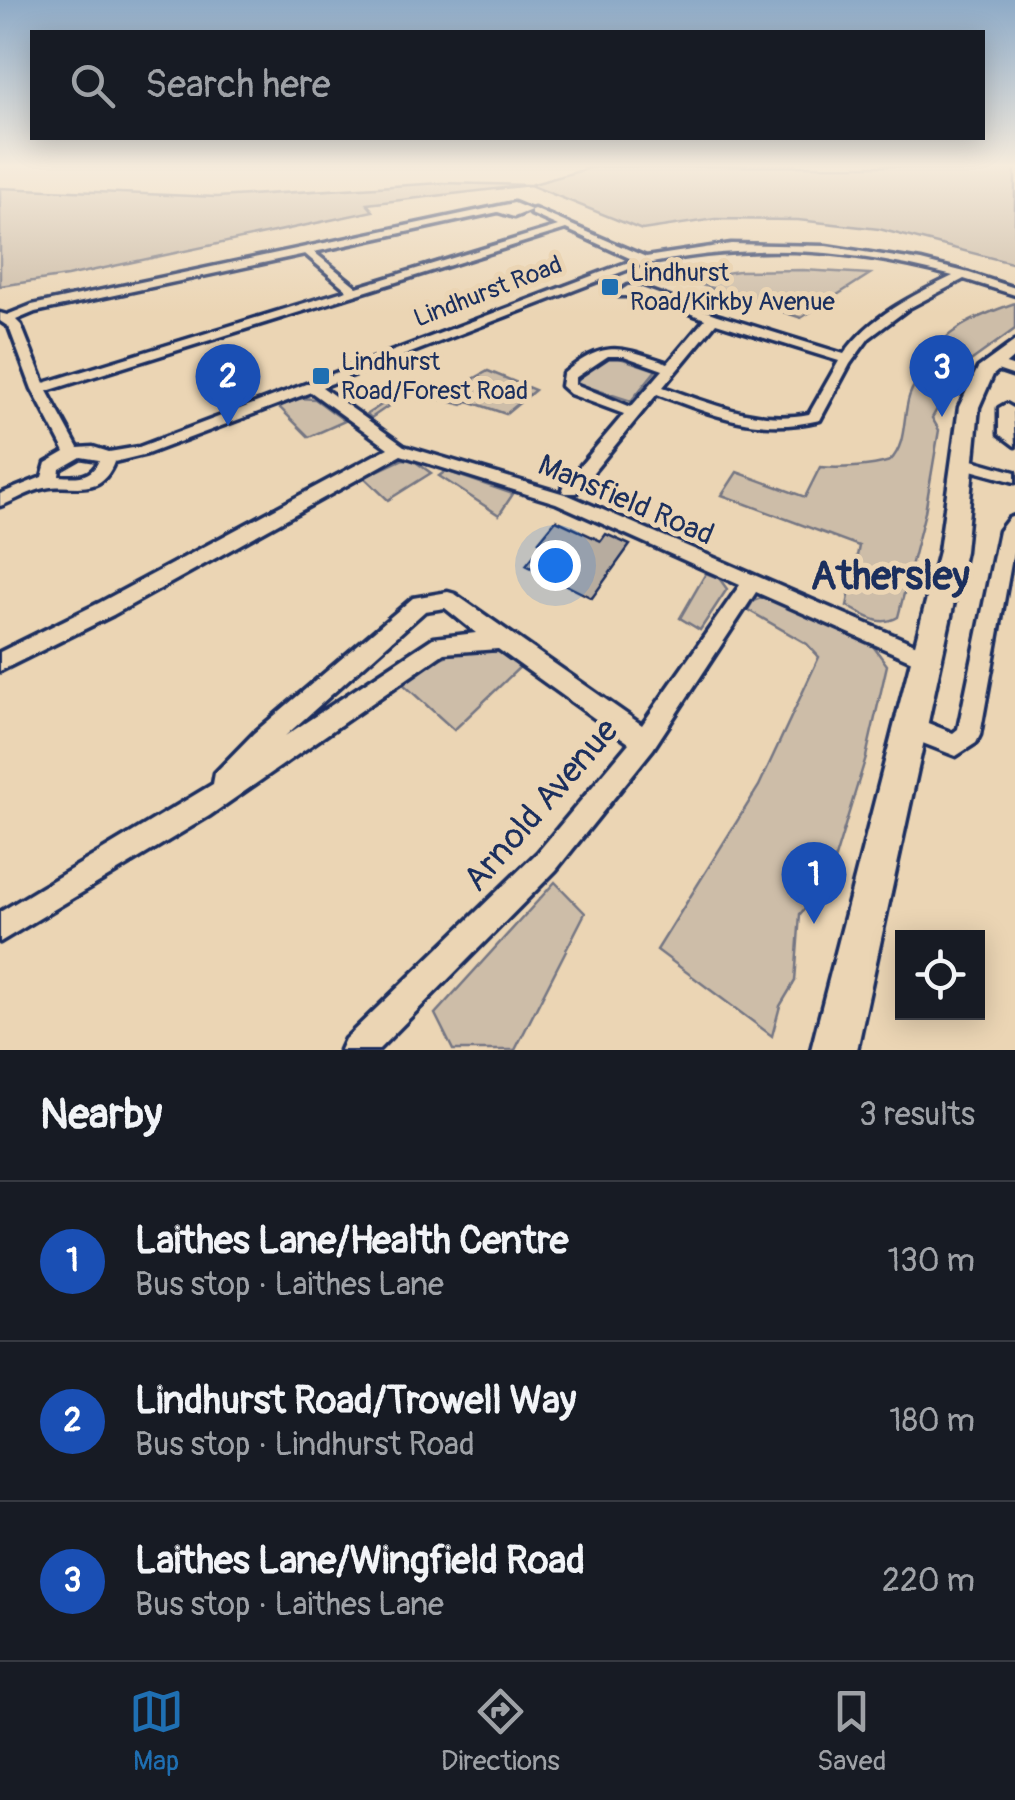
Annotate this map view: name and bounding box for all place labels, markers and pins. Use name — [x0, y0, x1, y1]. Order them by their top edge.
place label: Lindhurst Road/Kirkby Avenue — [630, 258, 836, 318]
marker: Lindhurst Road/Kirkby Avenue — [599, 276, 621, 298]
pin: 3 — [910, 334, 974, 417]
pin: 2 — [196, 344, 260, 426]
place label: Lindhurst Road/Forest Road — [341, 347, 528, 407]
marker: Lindhurst Road/Forest Road — [310, 365, 332, 387]
pin: 1 — [782, 842, 846, 924]

